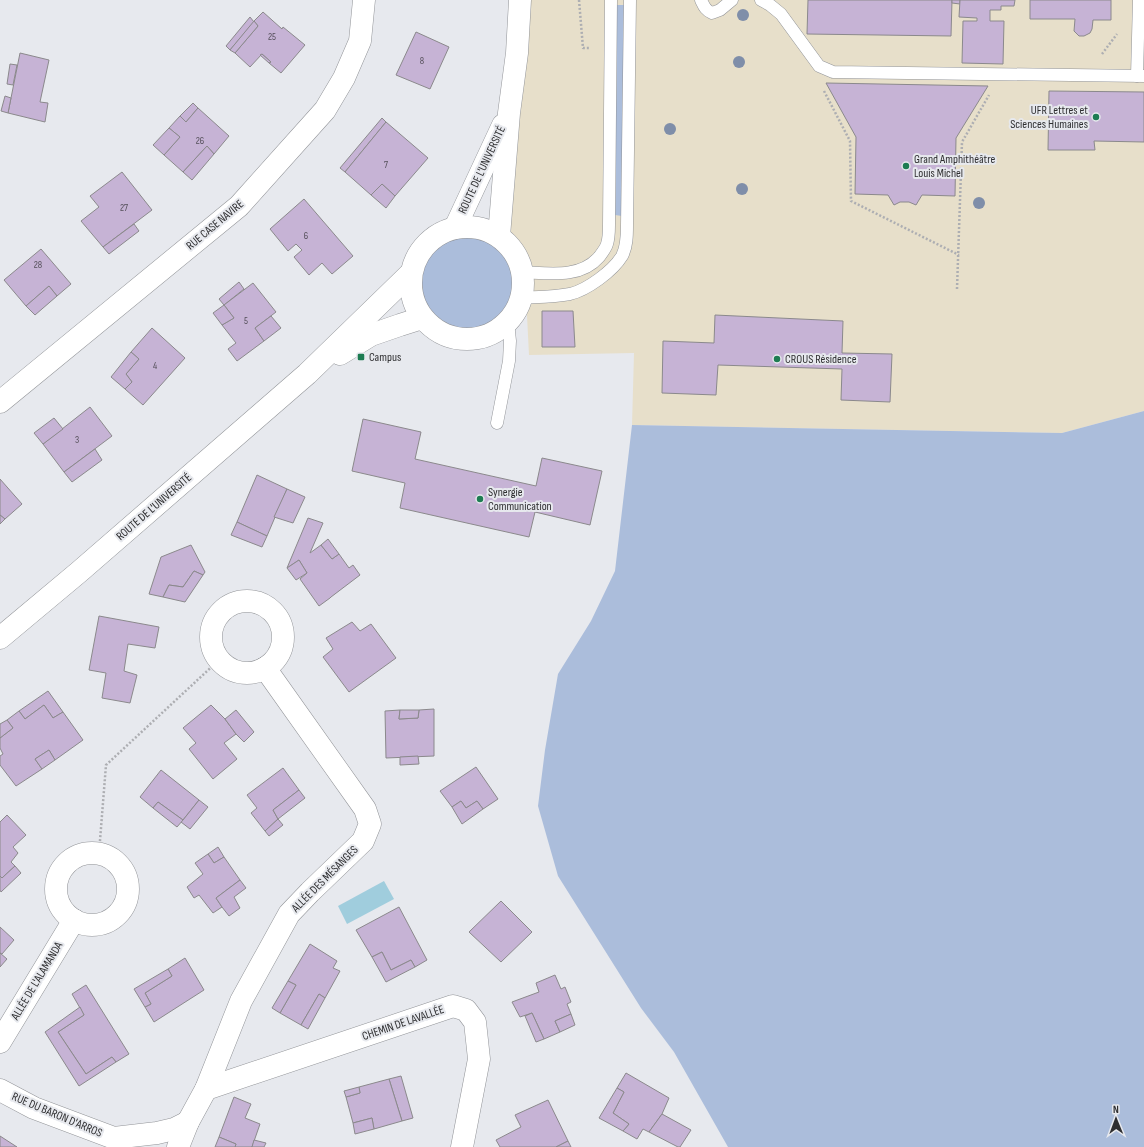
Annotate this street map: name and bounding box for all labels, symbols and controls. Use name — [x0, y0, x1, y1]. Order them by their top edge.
house number: 25 — [268, 31, 276, 43]
house number: 8 — [420, 55, 424, 67]
place label: UFR Lettres et Sciences Humaines — [1010, 103, 1088, 132]
marker: UFR Lettres et Sciences Humaines — [1091, 112, 1101, 122]
street label: ROUTE DE L'UNIVERSITÉ — [455, 124, 509, 216]
house number: 26 — [196, 135, 204, 147]
place label: Grand Amphithéâtre Louis Michel — [914, 152, 995, 181]
house number: 7 — [384, 159, 388, 171]
marker: Grand Amphithéâtre Louis Michel — [901, 161, 911, 171]
street label: RUE CASE NAVIRE — [183, 197, 247, 253]
house number: 27 — [120, 202, 128, 214]
house number: 6 — [304, 230, 308, 242]
house number: 28 — [34, 259, 42, 271]
house number: 5 — [244, 315, 248, 327]
place label: Campus — [369, 350, 401, 365]
marker: Campus — [356, 352, 366, 362]
place label: CROUS Résidence — [785, 352, 857, 367]
marker: CROUS Résidence — [772, 354, 782, 364]
house number: 4 — [153, 360, 157, 372]
house number: 3 — [75, 434, 79, 446]
street label: ROUTE DE L'UNIVERSITÉ — [113, 470, 195, 544]
place label: Synergie Communication — [488, 485, 552, 514]
marker: Synergie Communication — [475, 494, 485, 504]
street label: ALLÉE DES MÉSANGES — [288, 842, 362, 916]
street label: ALLÉE DE L'ALAMANDA — [7, 939, 67, 1024]
street label: CHEMIN DE LAVALLÉE — [360, 1002, 446, 1044]
street label: RUE DU BARON D'ARROS — [10, 1089, 104, 1141]
north arrow — [1096, 1099, 1136, 1139]
text: N — [1113, 1103, 1119, 1116]

